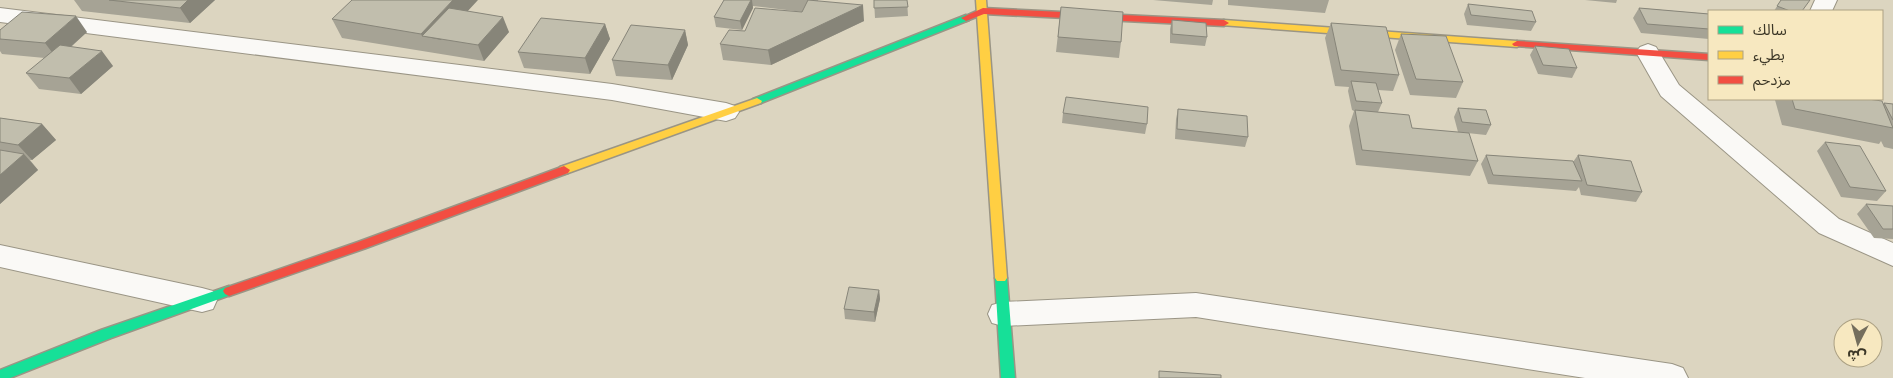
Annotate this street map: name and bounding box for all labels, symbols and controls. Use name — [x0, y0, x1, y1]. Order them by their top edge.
legend — [1708, 10, 1883, 100]
text: سالك — [1753, 21, 1787, 39]
text: بطيء — [1753, 46, 1785, 66]
text: مزدحم — [1753, 71, 1791, 91]
north arrow — [1833, 318, 1883, 368]
text: ش — [1846, 346, 1867, 366]

